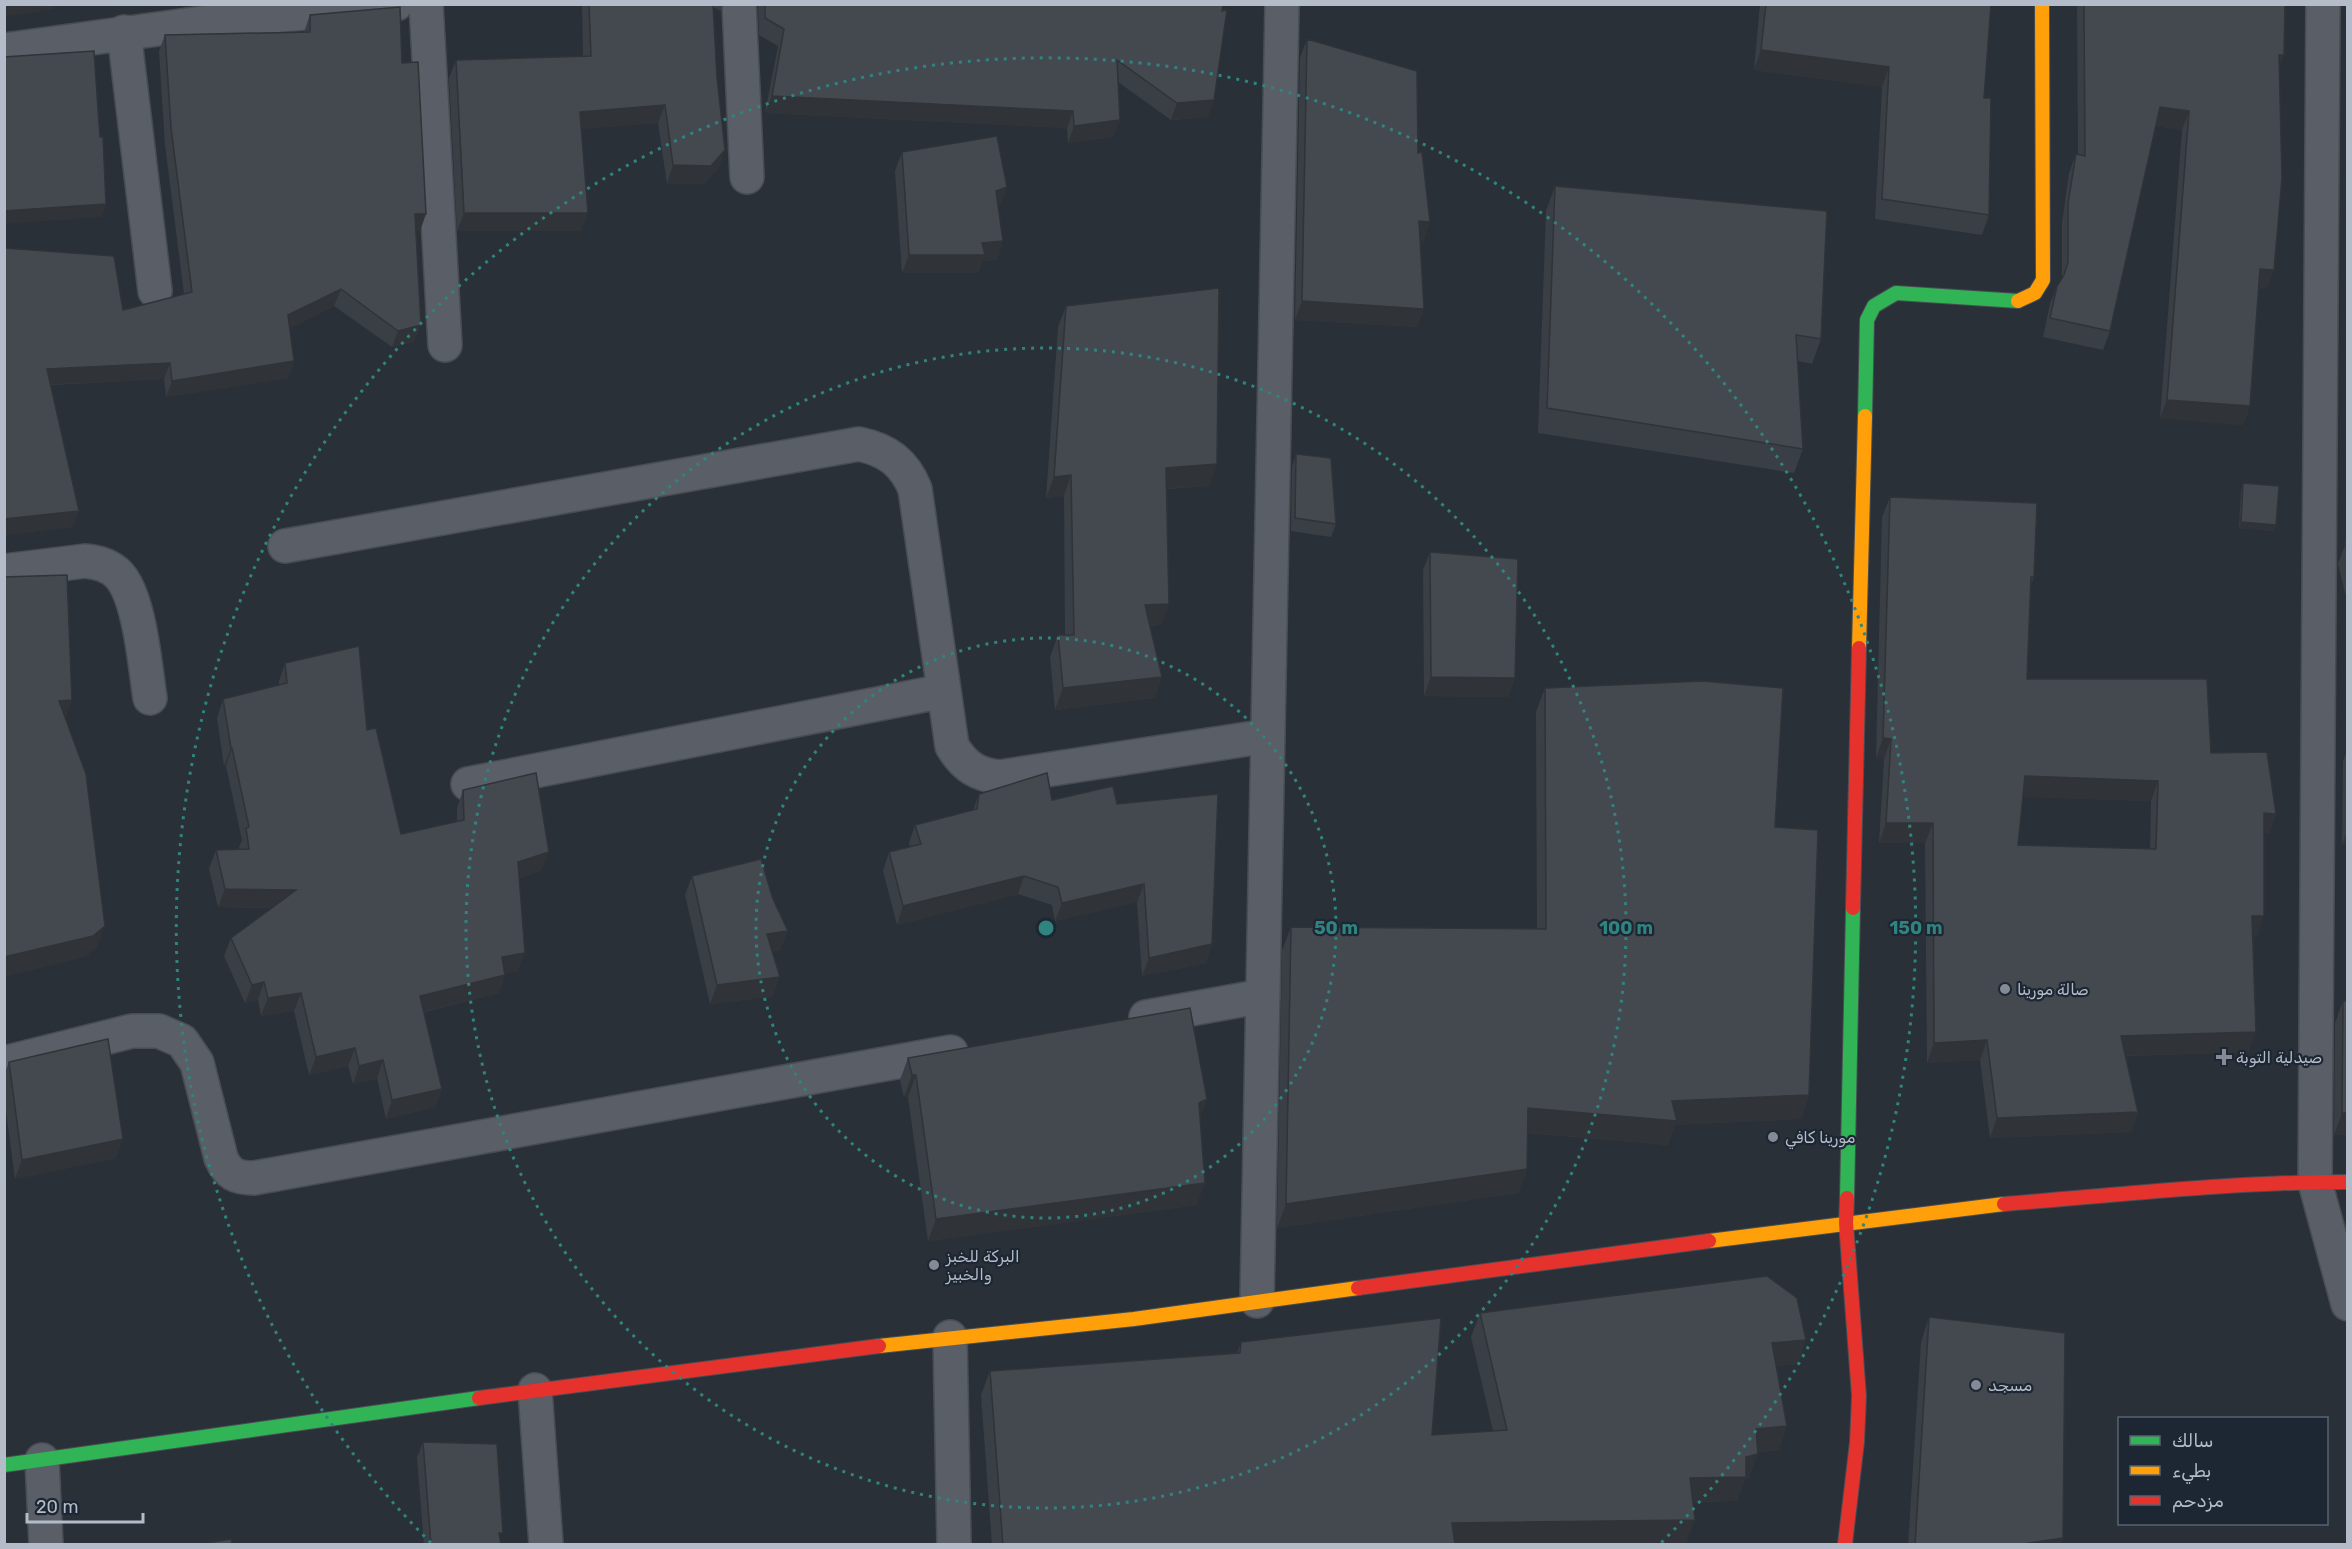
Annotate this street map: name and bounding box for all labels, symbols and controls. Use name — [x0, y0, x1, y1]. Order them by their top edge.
text: 50 m — [1314, 917, 1358, 939]
text: 100 m — [1599, 917, 1653, 939]
text: 150 m — [1889, 917, 1943, 939]
centre of rings — [1036, 918, 1056, 938]
place label: صالة مورينا — [2017, 980, 2089, 1000]
marker: صالة مورينا — [1998, 982, 2012, 996]
place label: صيدلية التوبة — [2236, 1048, 2322, 1068]
marker: صيدلية التوبة — [2217, 1050, 2231, 1064]
place label: مورينا كافي — [1785, 1128, 1855, 1150]
marker: مورينا كافي — [1766, 1130, 1780, 1144]
place label: البركة للخبز والخبيز — [945, 1247, 1020, 1285]
marker: البركة للخبز والخبيز — [927, 1258, 941, 1272]
place label: مسجد — [1988, 1376, 2032, 1395]
marker: مسجد — [1969, 1378, 1983, 1392]
legend — [2118, 1417, 2328, 1525]
text: سالك — [2172, 1430, 2213, 1452]
text: بطيء — [2172, 1460, 2211, 1484]
scale bar — [27, 1486, 142, 1524]
text: مزدحم — [2172, 1490, 2224, 1513]
text: 20 m — [36, 1496, 78, 1518]

